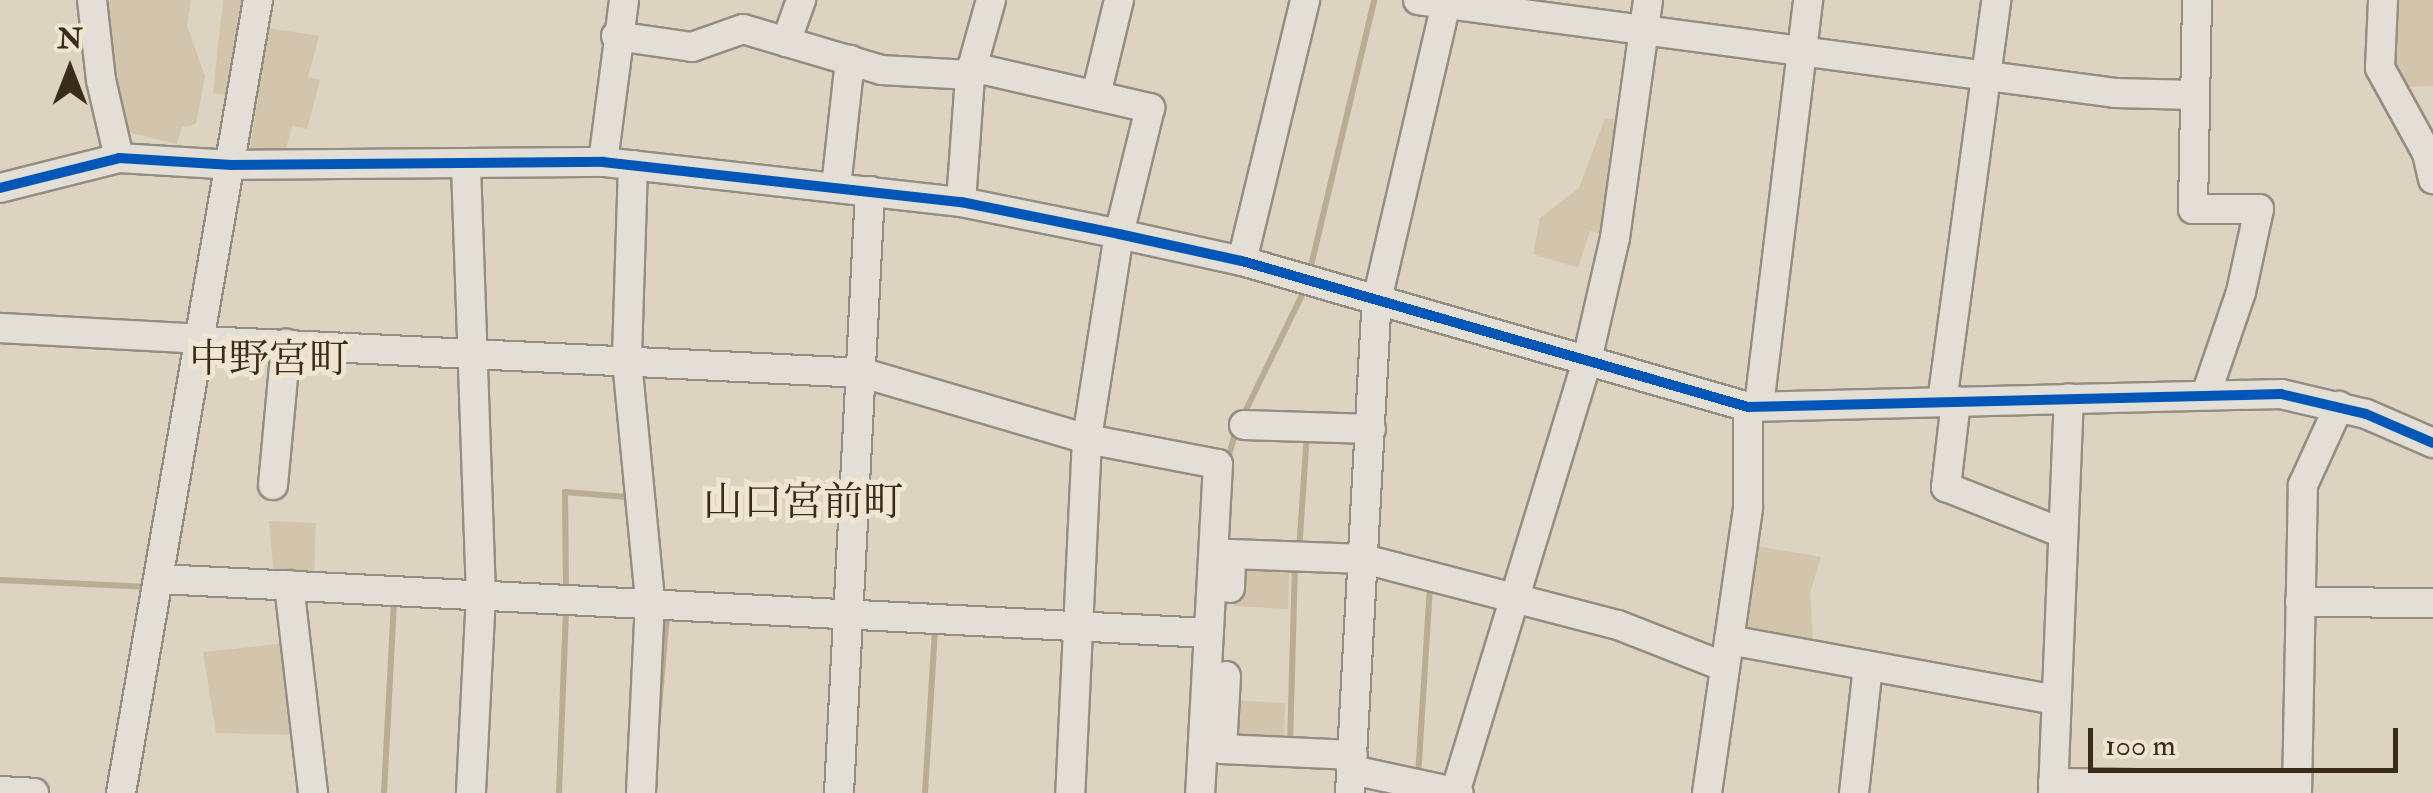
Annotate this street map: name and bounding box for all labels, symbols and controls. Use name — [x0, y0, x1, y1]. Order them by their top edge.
north arrow — [20, 20, 120, 120]
text: N — [57, 22, 83, 57]
district label: 中野宮町 — [189, 336, 349, 384]
district label: 山口宮前町 — [703, 479, 903, 527]
scale bar — [2093, 708, 2403, 770]
text: 100 m — [2105, 727, 2176, 764]

